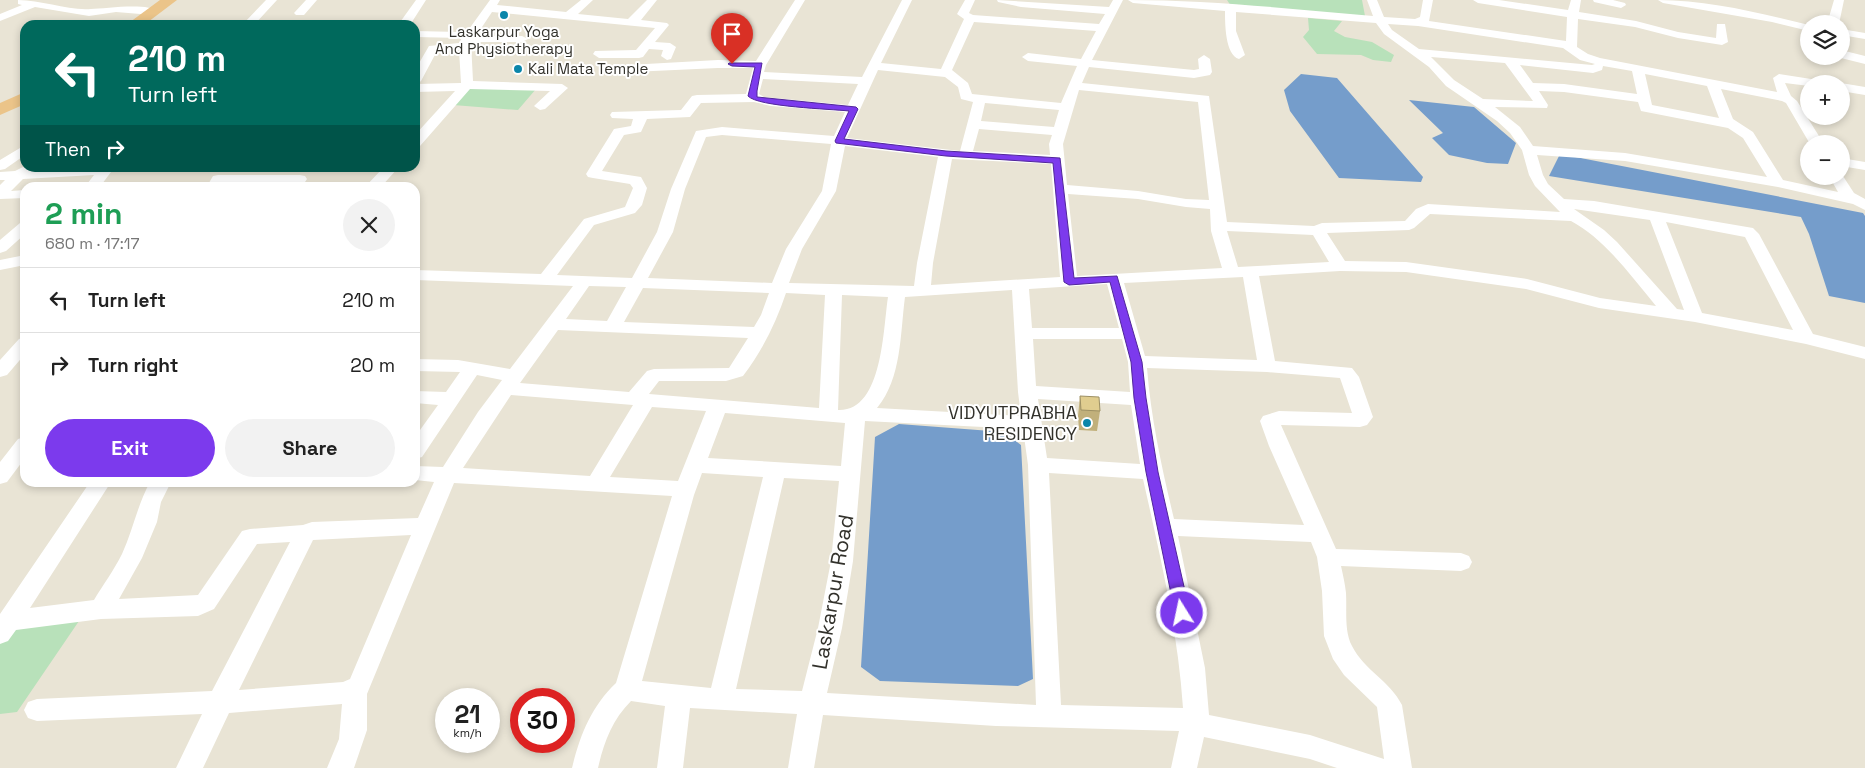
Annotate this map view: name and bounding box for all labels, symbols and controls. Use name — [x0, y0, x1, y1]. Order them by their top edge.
marker: Laskarpur Yoga And Physiotherapy — [498, 9, 510, 21]
pin — [711, 13, 753, 64]
map controls — [1800, 15, 1850, 185]
button: layers — [1800, 15, 1850, 65]
icon: arrive — [718, 20, 746, 48]
place label: Laskarpur Yoga And Physiotherapy — [435, 22, 573, 58]
text: 210 m — [128, 37, 226, 81]
icon: left — [45, 40, 110, 105]
place label: Kali Mata Temple — [528, 59, 648, 78]
marker: Kali Mata Temple — [512, 63, 524, 75]
button: + — [1800, 75, 1850, 125]
text: Turn left — [128, 80, 218, 108]
icon: right — [101, 135, 129, 163]
button: − — [1800, 135, 1850, 185]
text: Then — [45, 137, 91, 162]
text: 2 min — [45, 194, 123, 233]
button: close — [343, 199, 395, 251]
text: 680 m · 17:17 — [45, 233, 140, 254]
icon: left — [45, 286, 73, 314]
text: Turn left — [88, 288, 166, 313]
text: 210 m — [342, 288, 395, 313]
icon: right — [45, 351, 73, 379]
text: Turn right — [88, 353, 178, 378]
text: 20 m — [350, 353, 395, 378]
place label: VIDYUTPRABHA RESIDENCY — [948, 401, 1077, 445]
marker: VIDYUTPRABHA RESIDENCY — [1081, 417, 1093, 429]
button: Exit — [45, 419, 215, 477]
button: Share — [225, 419, 395, 477]
street label: Laskarpur Road — [806, 512, 859, 671]
position arrow — [1155, 586, 1207, 638]
speed limit sign: 30 — [510, 688, 575, 753]
text: 21 — [454, 698, 481, 730]
text: km/h — [453, 725, 482, 741]

